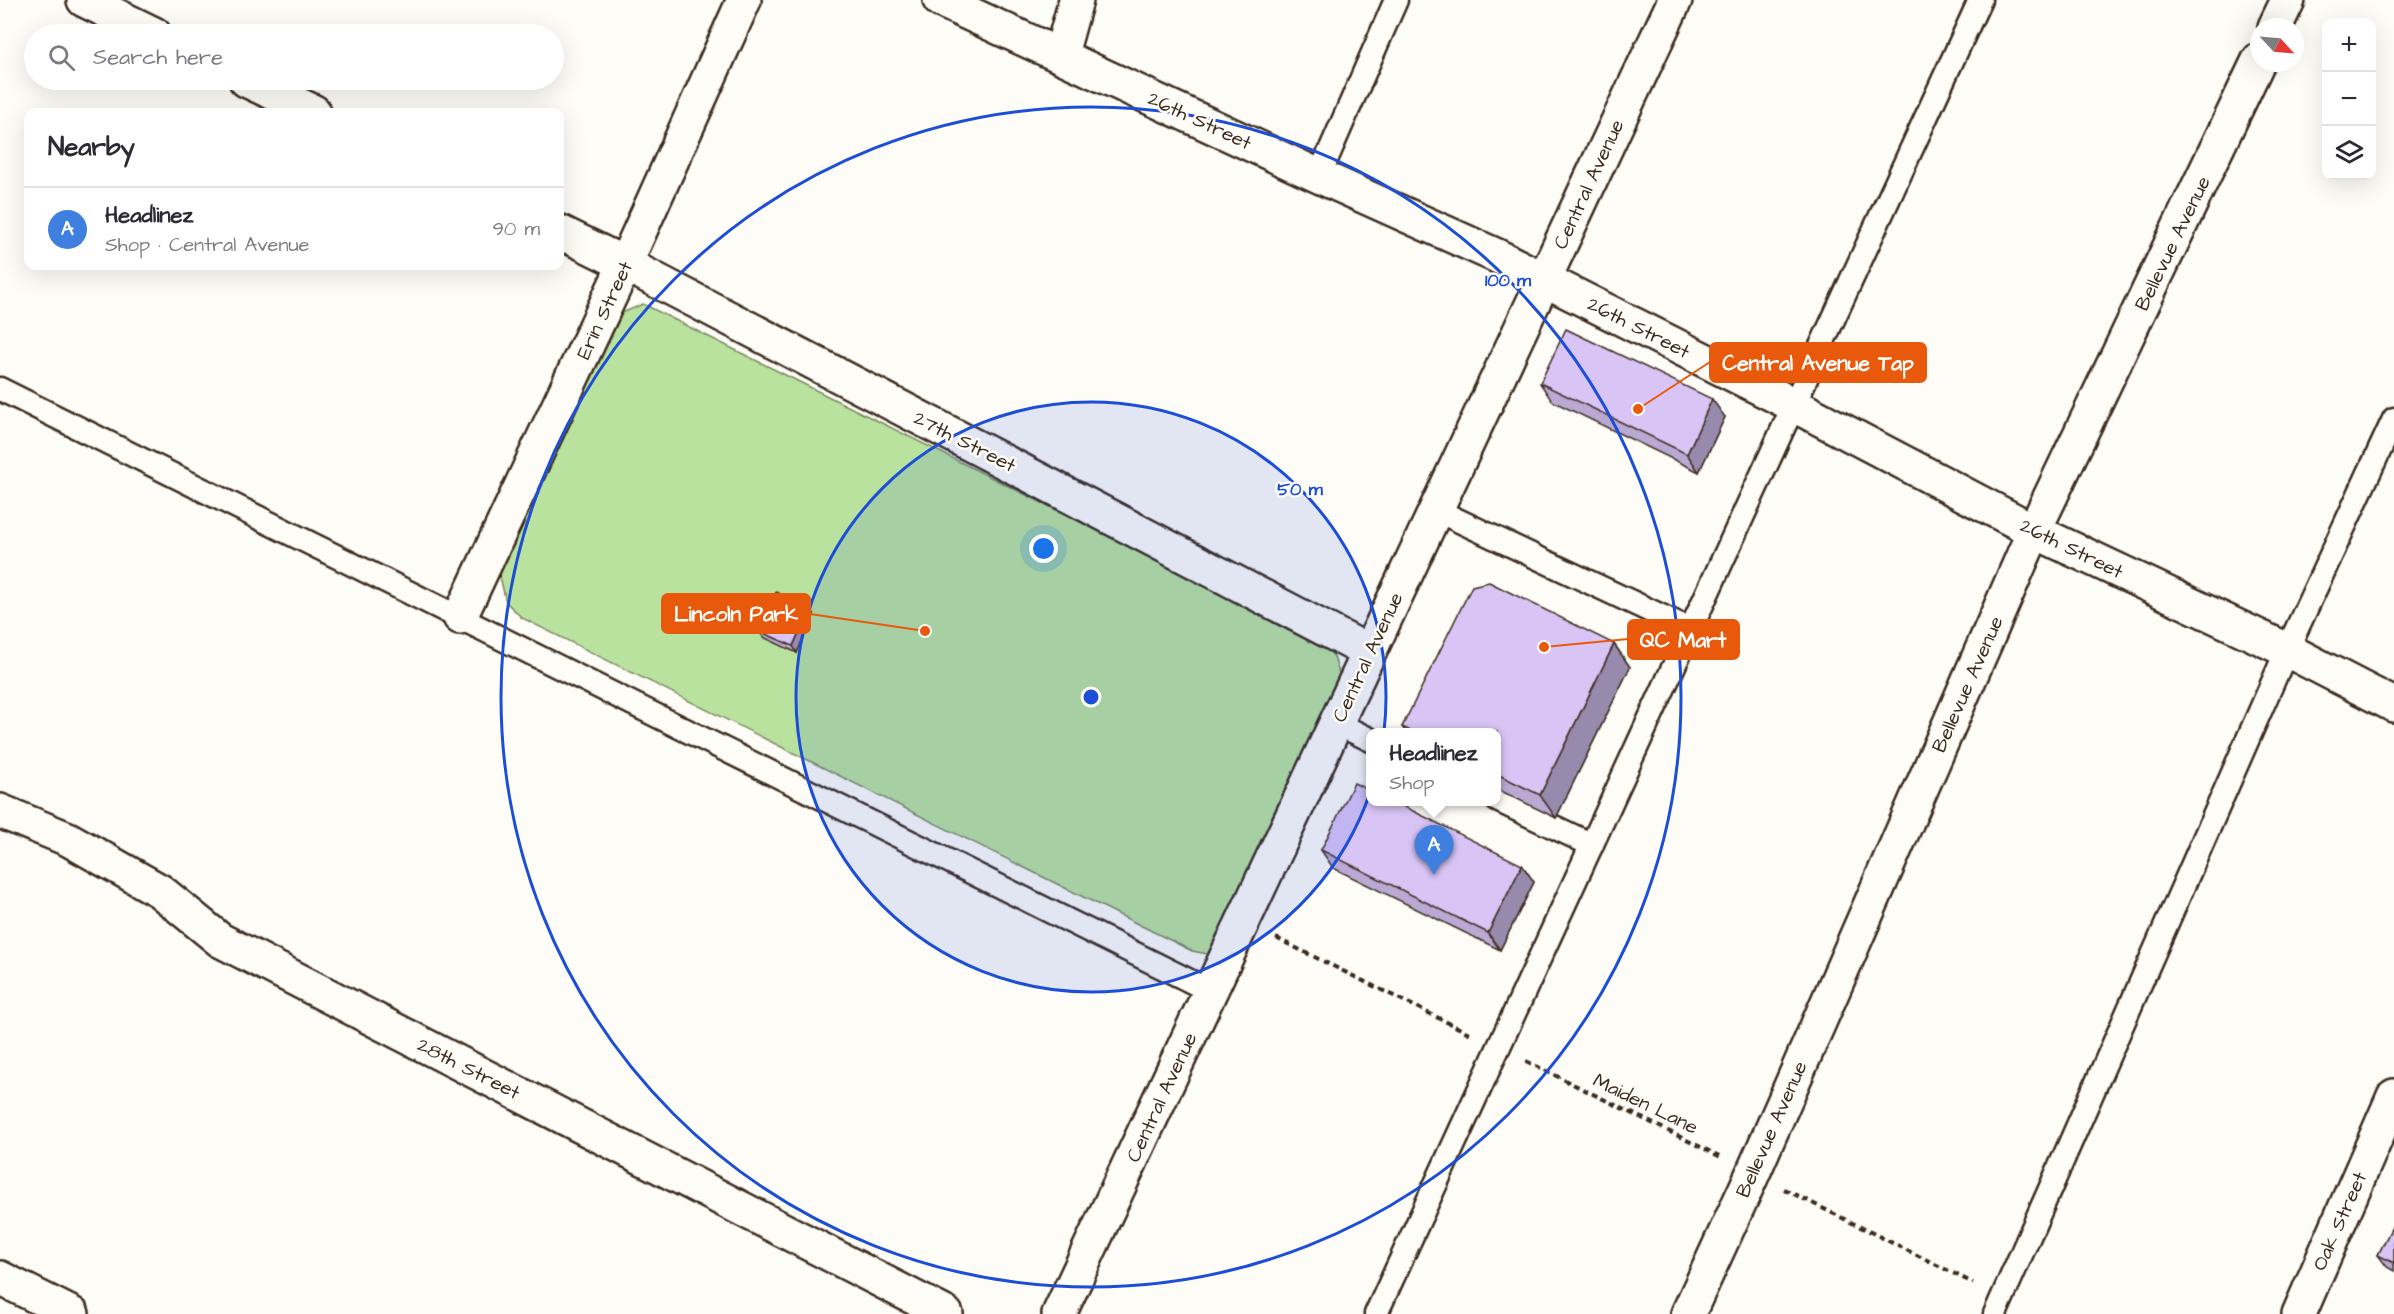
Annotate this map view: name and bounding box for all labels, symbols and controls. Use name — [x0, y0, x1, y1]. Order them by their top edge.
north arrow — [2250, 18, 2304, 72]
map controls — [2322, 18, 2376, 180]
button: + — [2322, 18, 2376, 72]
search box — [24, 24, 564, 90]
icon: search — [45, 41, 78, 74]
text: Search here — [93, 42, 223, 73]
button: − — [2322, 72, 2376, 126]
street label: 26th Street — [1143, 85, 1256, 157]
street label: Central Avenue — [1547, 115, 1631, 254]
button: layers — [2322, 126, 2376, 180]
text: Nearby — [48, 129, 135, 165]
street label: Bellevue Avenue — [2128, 171, 2218, 315]
text: Headlinez — [105, 200, 193, 231]
text: A — [61, 215, 74, 243]
text: 90 m — [492, 215, 540, 243]
text: Shop · Central Avenue — [105, 231, 309, 259]
street label: Erin Street — [570, 257, 640, 364]
text: 100 m — [1485, 268, 1532, 293]
street label: 26th Street — [1582, 290, 1695, 366]
callout: Central Avenue Tap — [1710, 343, 1926, 382]
text: Central Avenue Tap — [1722, 349, 1914, 379]
street label: 27th Street — [909, 404, 1021, 480]
text: 50 m — [1277, 477, 1324, 502]
street label: 26th Street — [2015, 512, 2128, 586]
your location — [1029, 534, 1058, 563]
street label: Central Avenue — [1326, 588, 1410, 727]
callout: Lincoln Park — [662, 594, 810, 633]
text: Lincoln Park — [674, 600, 798, 629]
street label: Bellevue Avenue — [1925, 612, 2011, 757]
callout: QC Mart — [1628, 620, 1739, 659]
text: QC Mart — [1640, 626, 1727, 655]
centre of rings — [1081, 687, 1101, 707]
popup — [1366, 728, 1501, 806]
text: Headlinez — [1389, 738, 1478, 769]
text: Shop — [1389, 769, 1435, 797]
pin: A — [1414, 826, 1454, 875]
street label: Central Avenue — [1120, 1028, 1204, 1167]
street label: 28th Street — [412, 1031, 525, 1107]
street label: Bellevue Avenue — [1729, 1057, 1815, 1202]
street label: Maiden Lane — [1588, 1066, 1703, 1141]
street label: Oak Street — [2306, 1167, 2374, 1275]

